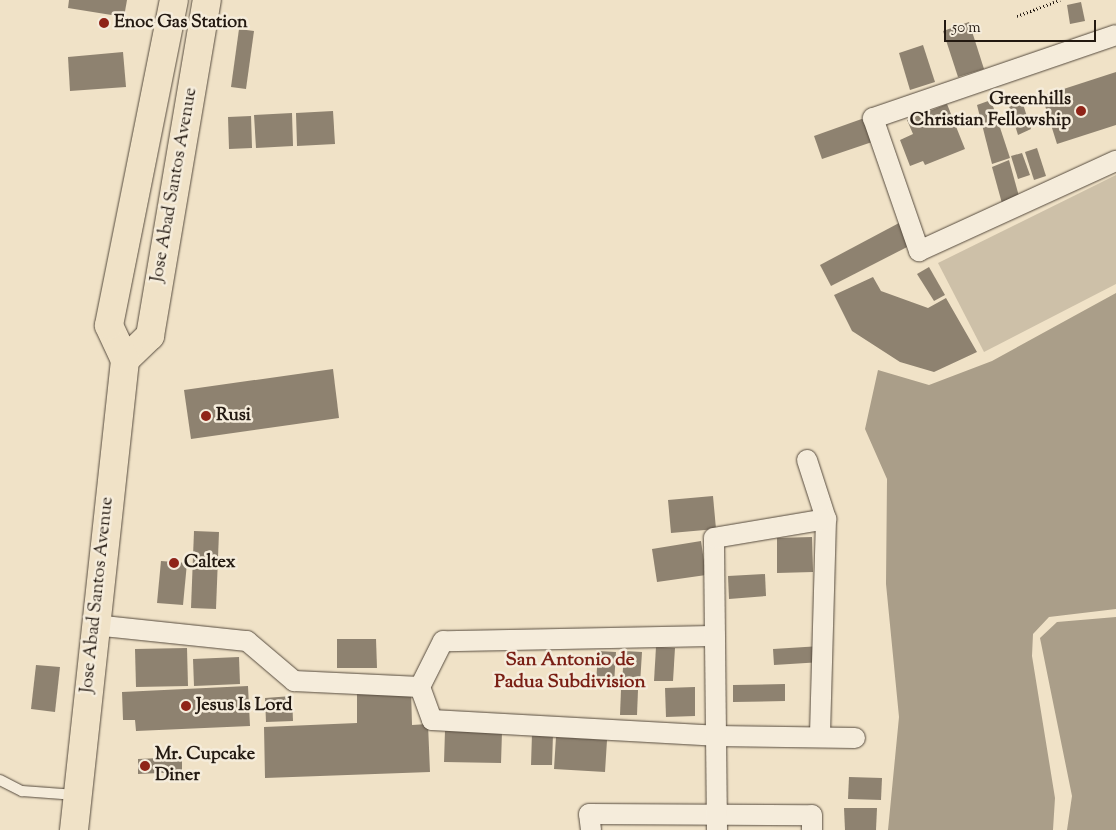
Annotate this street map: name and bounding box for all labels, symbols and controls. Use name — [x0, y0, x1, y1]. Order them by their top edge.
scale bar — [946, 10, 1098, 42]
place label: Enoc Gas Station — [114, 12, 248, 34]
marker: Enoc Gas Station — [98, 17, 110, 29]
text: 50 m — [952, 18, 981, 39]
street label: Jose Abad Santos Avenue — [147, 86, 203, 284]
place label: Greenhills Christian Fellowship — [910, 90, 1071, 132]
marker: Greenhills Christian Fellowship — [1075, 105, 1087, 117]
place label: Rusi — [216, 405, 251, 427]
marker: Rusi — [200, 410, 212, 422]
street label: Jose Abad Santos Avenue — [77, 496, 119, 694]
place label: Caltex — [184, 552, 236, 574]
marker: Caltex — [168, 557, 180, 569]
district label: San Antonio de Padua Subdivision — [494, 650, 646, 694]
place label: Jesus Is Lord — [196, 695, 292, 717]
marker: Jesus Is Lord — [180, 700, 192, 712]
place label: Mr. Cupcake Diner — [155, 745, 255, 788]
marker: Mr. Cupcake Diner — [139, 760, 151, 772]

